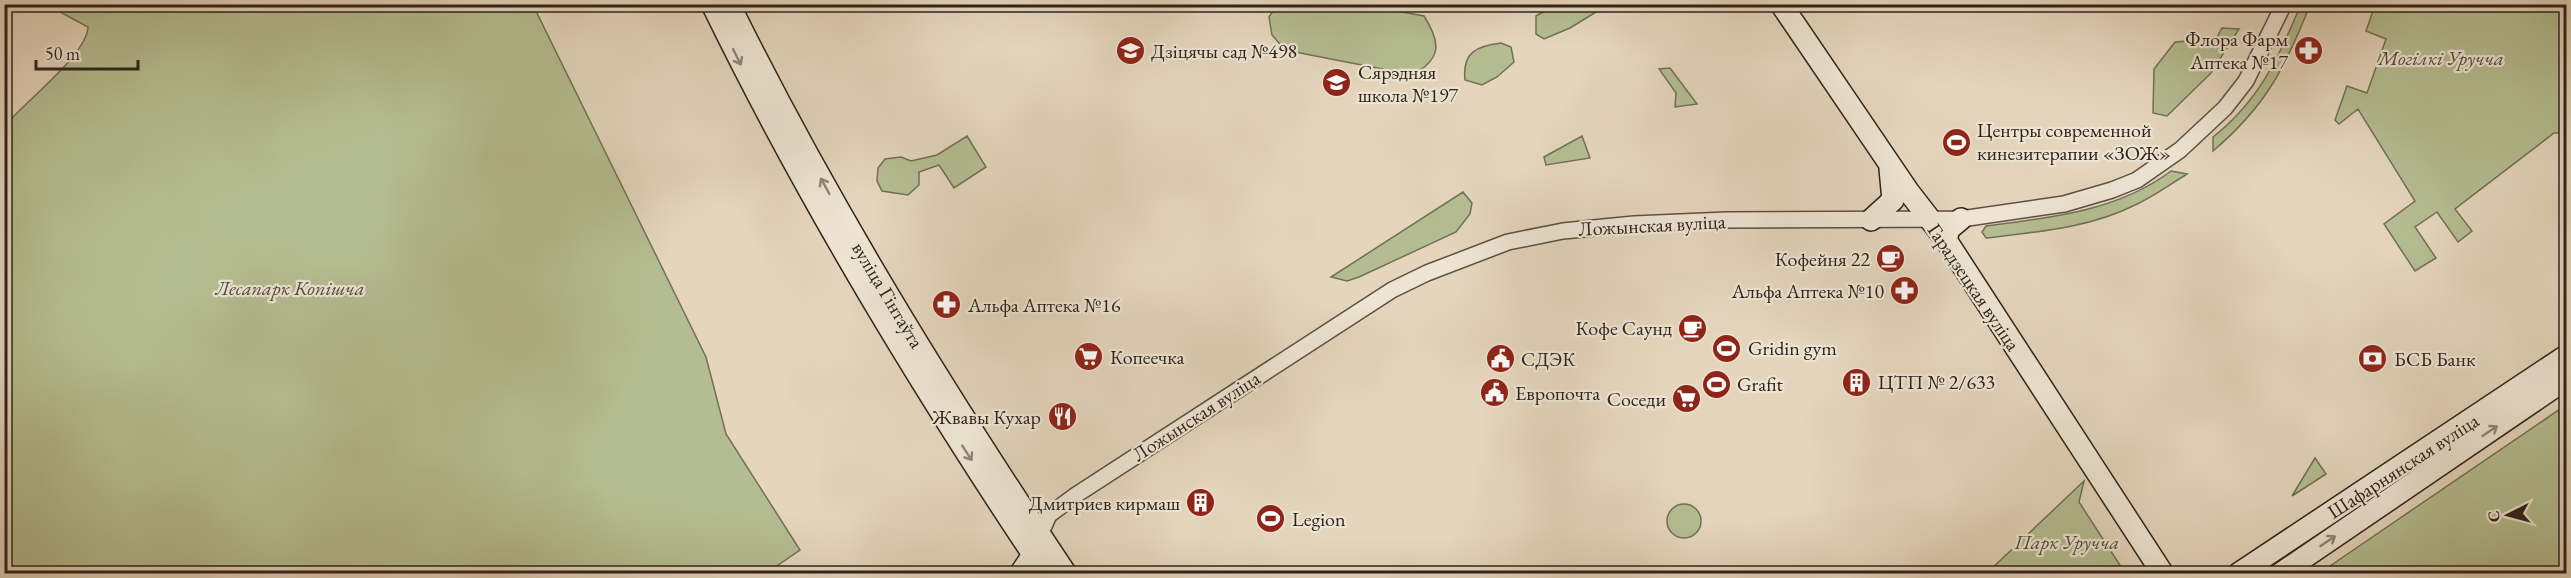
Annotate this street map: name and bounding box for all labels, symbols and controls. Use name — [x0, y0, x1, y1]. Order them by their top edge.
place label: Флора Фарм Аптека №17 — [2185, 26, 2288, 75]
scale bar — [36, 33, 138, 71]
pharmacy icon: Флора Фарм Аптека №17 — [2293, 34, 2325, 66]
school or university icon: Дзіцячы сад №498 — [1114, 35, 1146, 67]
place label: Дзіцячы сад №498 — [1151, 38, 1297, 64]
text: 50 m — [45, 42, 80, 65]
park label: Могілкі Уручча — [2377, 45, 2504, 71]
one-way arrow — [732, 47, 744, 65]
place label: Сярэдняя школа №197 — [1358, 59, 1459, 108]
school or university icon: Сярэдняя школа №197 — [1321, 67, 1353, 99]
place label: Центры современной кинезитерапии «ЗОЖ» — [1977, 117, 2171, 166]
sports icon: Центры современной кинезитерапии «ЗОЖ» — [1940, 126, 1972, 158]
one-way arrow — [819, 178, 830, 196]
street label: Ложынская вуліца — [1578, 208, 1726, 242]
street label: Гарадзецкая вуліца — [1922, 218, 2026, 356]
street label: вуліца Гінтаўта — [846, 237, 930, 353]
cafe icon: Кофейня 22 — [1875, 243, 1907, 275]
place label: Кофейня 22 — [1775, 246, 1870, 272]
park label: Лесапарк Копішча — [214, 275, 365, 301]
pharmacy icon: Альфа Аптека №10 — [1889, 275, 1921, 307]
place label: Альфа Аптека №10 — [1731, 278, 1884, 304]
pharmacy icon: Альфа Аптека №16 — [931, 289, 963, 321]
place label: Альфа Аптека №16 — [967, 292, 1121, 318]
cafe icon: Кофе Саунд — [1677, 312, 1709, 344]
place label: Кофе Саунд — [1576, 315, 1672, 341]
sports icon: Gridin gym — [1711, 332, 1743, 364]
place label: Gridin gym — [1748, 335, 1837, 361]
supermarket icon: Копеечка — [1073, 341, 1105, 373]
public building icon: СДЭК — [1484, 343, 1516, 375]
bank icon: БСБ Банк — [2357, 343, 2389, 375]
place label: Копеечка — [1110, 344, 1184, 370]
place label: СДЭК — [1521, 346, 1576, 372]
place label: БСБ Банк — [2394, 346, 2476, 372]
street label: Ложынская вуліца — [1127, 365, 1265, 467]
building icon: ЦТП № 2/633 — [1841, 366, 1873, 398]
sports icon: Grafit — [1700, 368, 1732, 400]
place label: ЦТП № 2/633 — [1878, 369, 1995, 395]
place label: Grafit — [1737, 371, 1784, 397]
public building icon: Европочта — [1478, 377, 1510, 409]
place label: Европочта — [1515, 380, 1600, 406]
supermarket icon: Соседи — [1671, 383, 1703, 415]
place label: Соседи — [1607, 386, 1666, 412]
restaurant icon: Жвавы Кухар — [1046, 401, 1078, 433]
place label: Жвавы Кухар — [931, 404, 1041, 430]
street label: Шафарнянская вуліца — [2322, 407, 2484, 525]
one-way arrow — [2481, 425, 2497, 437]
one-way arrow — [961, 445, 974, 462]
north arrow — [2478, 485, 2538, 545]
building icon: Дмитриев кирмаш — [1185, 487, 1217, 519]
place label: Дмитриев кирмаш — [1029, 490, 1180, 516]
sports icon: Legion — [1255, 503, 1287, 535]
place label: Legion — [1292, 506, 1346, 532]
text: С — [2483, 510, 2505, 523]
park label: Парк Уручча — [2014, 529, 2119, 555]
one-way arrow — [2320, 535, 2336, 547]

